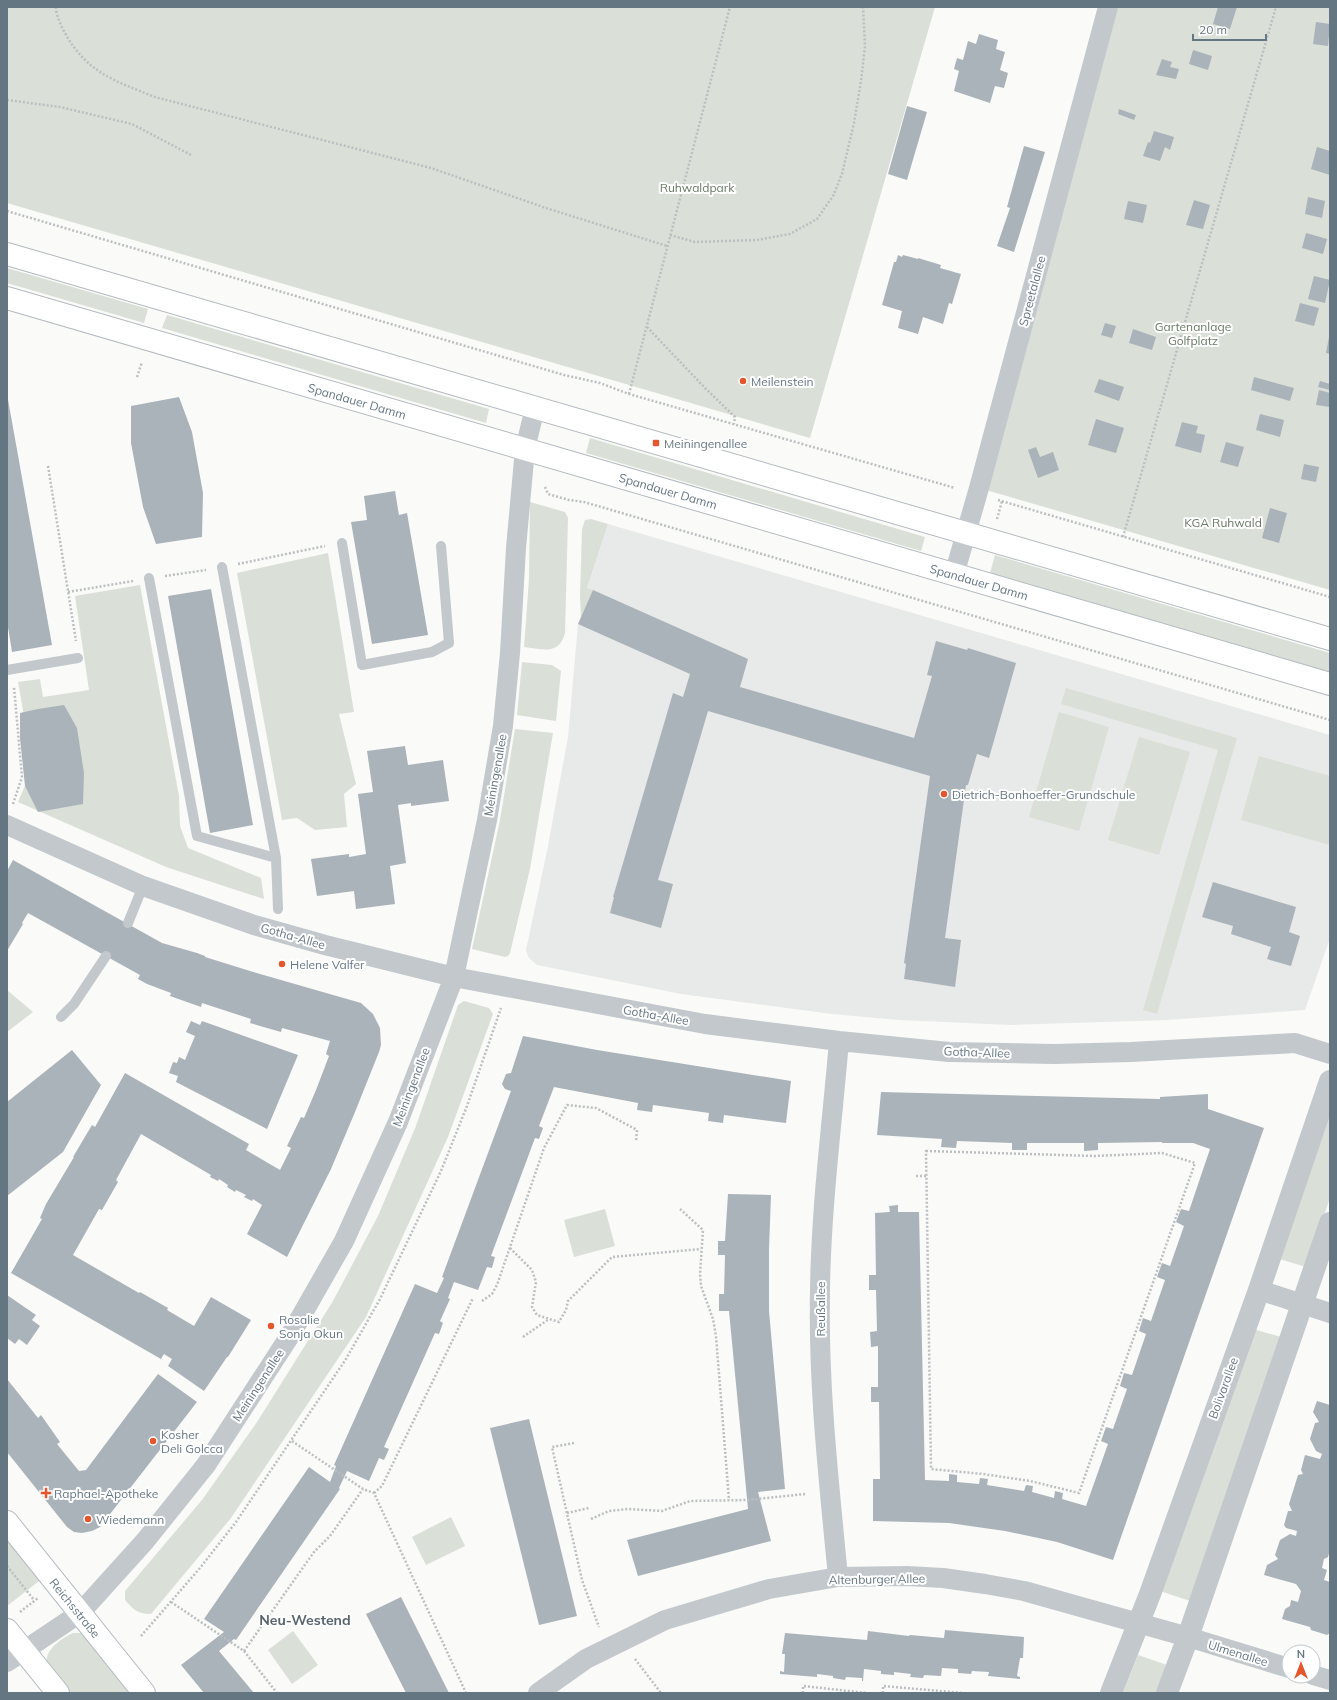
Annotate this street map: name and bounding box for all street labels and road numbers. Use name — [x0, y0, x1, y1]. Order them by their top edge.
street label: Spreetalallee — [1015, 254, 1049, 328]
street label: Spandauer Damm — [306, 380, 408, 422]
street label: Spandauer Damm — [617, 470, 719, 512]
street label: Spandauer Damm — [928, 561, 1030, 603]
street label: Meiningenallee — [480, 733, 510, 817]
street label: Gotha-Allee — [259, 920, 327, 952]
street label: Gotha-Allee — [622, 1002, 690, 1028]
street label: Gotha-Allee — [944, 1043, 1010, 1061]
street label: Meiningenallee — [389, 1045, 433, 1129]
street label: Reußallee — [813, 1281, 828, 1337]
street label: Meiningenallee — [229, 1346, 287, 1424]
street label: Bolivarallee — [1205, 1355, 1241, 1421]
street label: Altenburger Allee — [829, 1571, 925, 1587]
street label: Reichsstraße — [46, 1575, 104, 1641]
street label: Ulmenallee — [1206, 1637, 1270, 1669]

